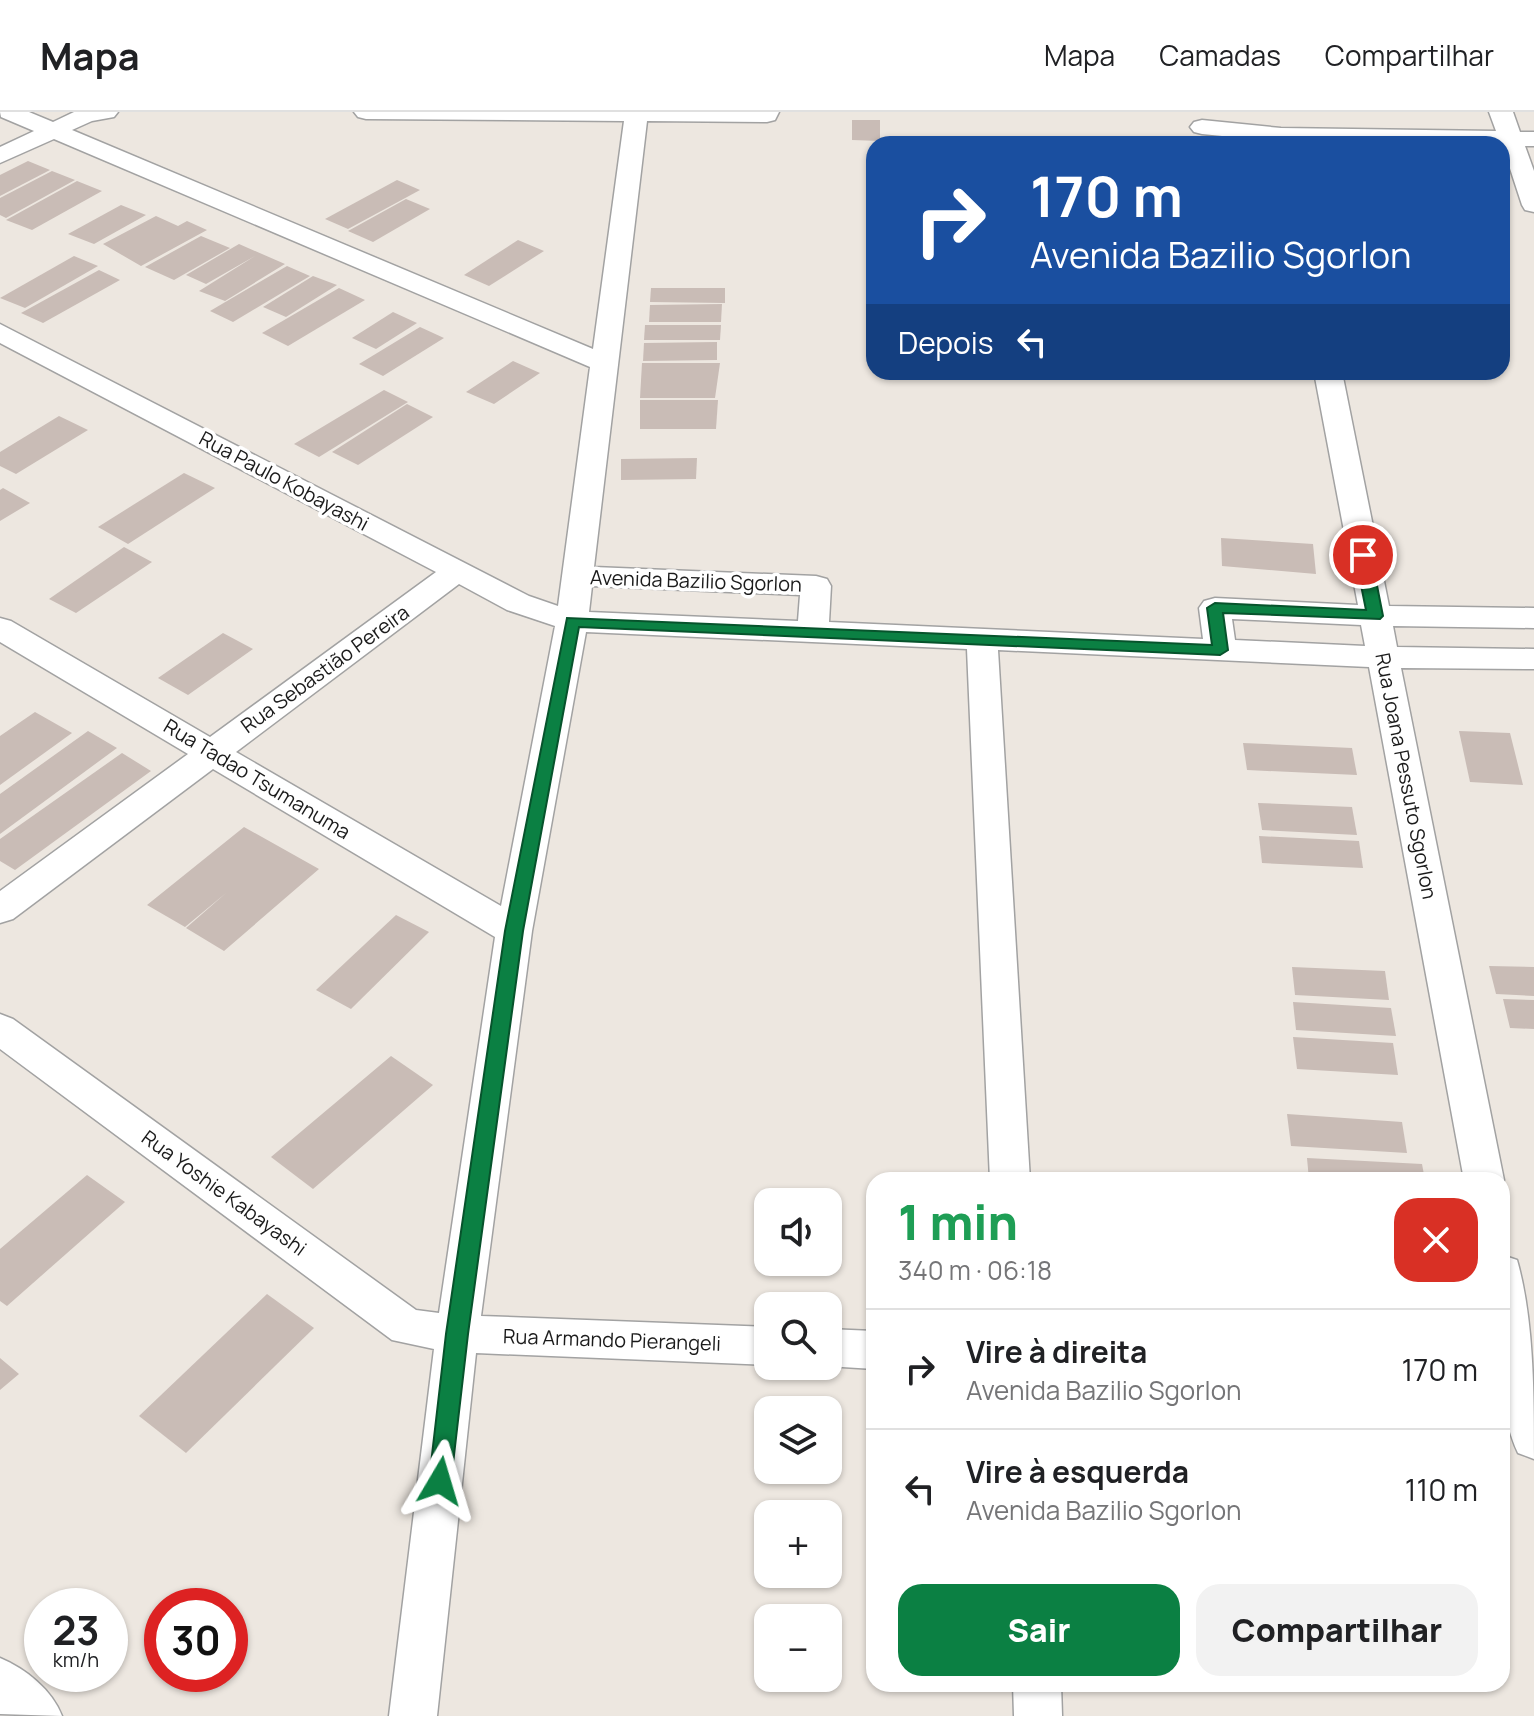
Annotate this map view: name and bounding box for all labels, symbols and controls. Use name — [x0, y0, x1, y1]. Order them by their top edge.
text: Mapa — [40, 29, 140, 81]
text: Mapa — [1044, 36, 1115, 74]
text: Camadas — [1159, 36, 1281, 74]
text: Compartilhar — [1325, 36, 1494, 74]
text: 170 m — [1030, 157, 1183, 234]
icon: right — [898, 168, 1002, 272]
text: Avenida Bazilio Sgorlon — [1030, 230, 1411, 279]
icon: left — [1010, 320, 1054, 364]
text: Depois — [898, 322, 994, 363]
street label: Rua Paulo Kobayashi — [195, 424, 374, 537]
pin — [1329, 521, 1397, 589]
icon: arrive — [1341, 533, 1385, 577]
street label: Avenida Bazilio Sgorlon — [590, 563, 802, 598]
street label: Rua Sebastião Pereira — [235, 598, 414, 739]
street label: Rua Joana Pessuto Sgorlon — [1369, 650, 1444, 901]
street label: Rua Tadao Tsumanuma — [159, 712, 356, 845]
street label: Rua Yoshie Kabayashi — [137, 1124, 312, 1261]
map controls — [754, 1188, 842, 1692]
button: sound — [754, 1188, 842, 1276]
text: 1 min — [898, 1189, 1018, 1254]
button: close — [1394, 1198, 1478, 1282]
text: 340 m · 06:18 — [898, 1252, 1052, 1288]
button: search — [754, 1292, 842, 1380]
street label: Rua Armando Pierangeli — [503, 1322, 722, 1357]
text: Vire à direita — [966, 1331, 1147, 1372]
icon: right — [898, 1347, 942, 1391]
text: 170 m — [1401, 1349, 1478, 1390]
text: Avenida Bazilio Sgorlon — [966, 1372, 1242, 1408]
button: layers — [754, 1396, 842, 1484]
position arrow — [398, 1439, 482, 1523]
text: Vire à esquerda — [966, 1451, 1189, 1492]
icon: left — [898, 1467, 942, 1511]
text: 110 m — [1405, 1469, 1478, 1510]
text: Avenida Bazilio Sgorlon — [966, 1492, 1242, 1528]
button: + — [754, 1500, 842, 1588]
button: Sair — [898, 1584, 1180, 1676]
button: Compartilhar — [1196, 1584, 1478, 1676]
speed limit sign: 30 — [144, 1588, 248, 1692]
text: 23 — [52, 1602, 100, 1657]
button: − — [754, 1604, 842, 1692]
text: km/h — [53, 1646, 99, 1673]

